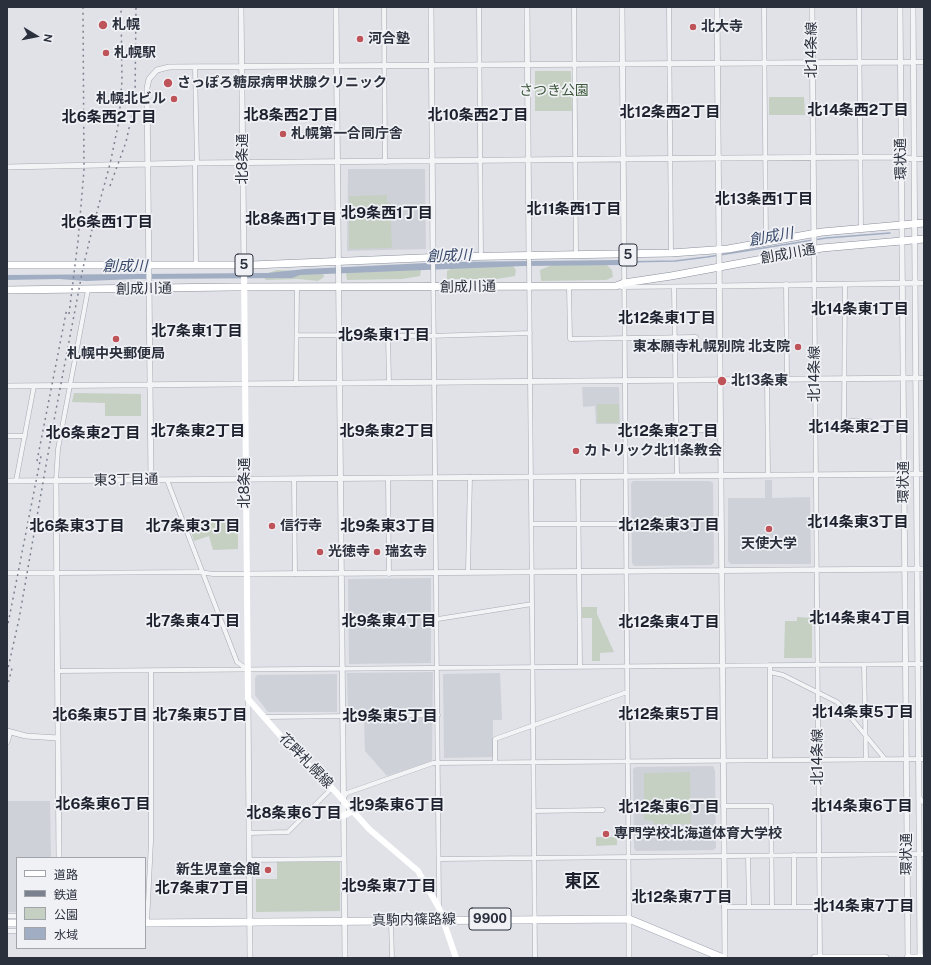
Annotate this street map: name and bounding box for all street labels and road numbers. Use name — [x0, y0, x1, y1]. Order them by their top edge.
street label: 北14条線 — [804, 22, 820, 78]
street label: 北8条通 — [235, 133, 251, 185]
street label: 環状通 — [892, 138, 910, 180]
street label: 創成川通 — [759, 241, 817, 267]
road number: 5 — [619, 244, 637, 266]
road number: 5 — [235, 254, 253, 276]
street label: 創成川通 — [440, 278, 496, 296]
street label: 創成川通 — [116, 280, 172, 298]
street label: 北14条線 — [807, 346, 823, 402]
street label: 北8条通 — [237, 457, 253, 509]
street label: 環状通 — [896, 461, 912, 503]
street label: 東3丁目通 — [93, 471, 159, 489]
street label: 北14条線 — [810, 729, 826, 785]
street label: 花畔札幌線 — [276, 730, 336, 792]
street label: 環状通 — [899, 833, 915, 875]
road number: 9900 — [469, 908, 511, 930]
street label: 真駒内篠路線 — [372, 911, 456, 929]

